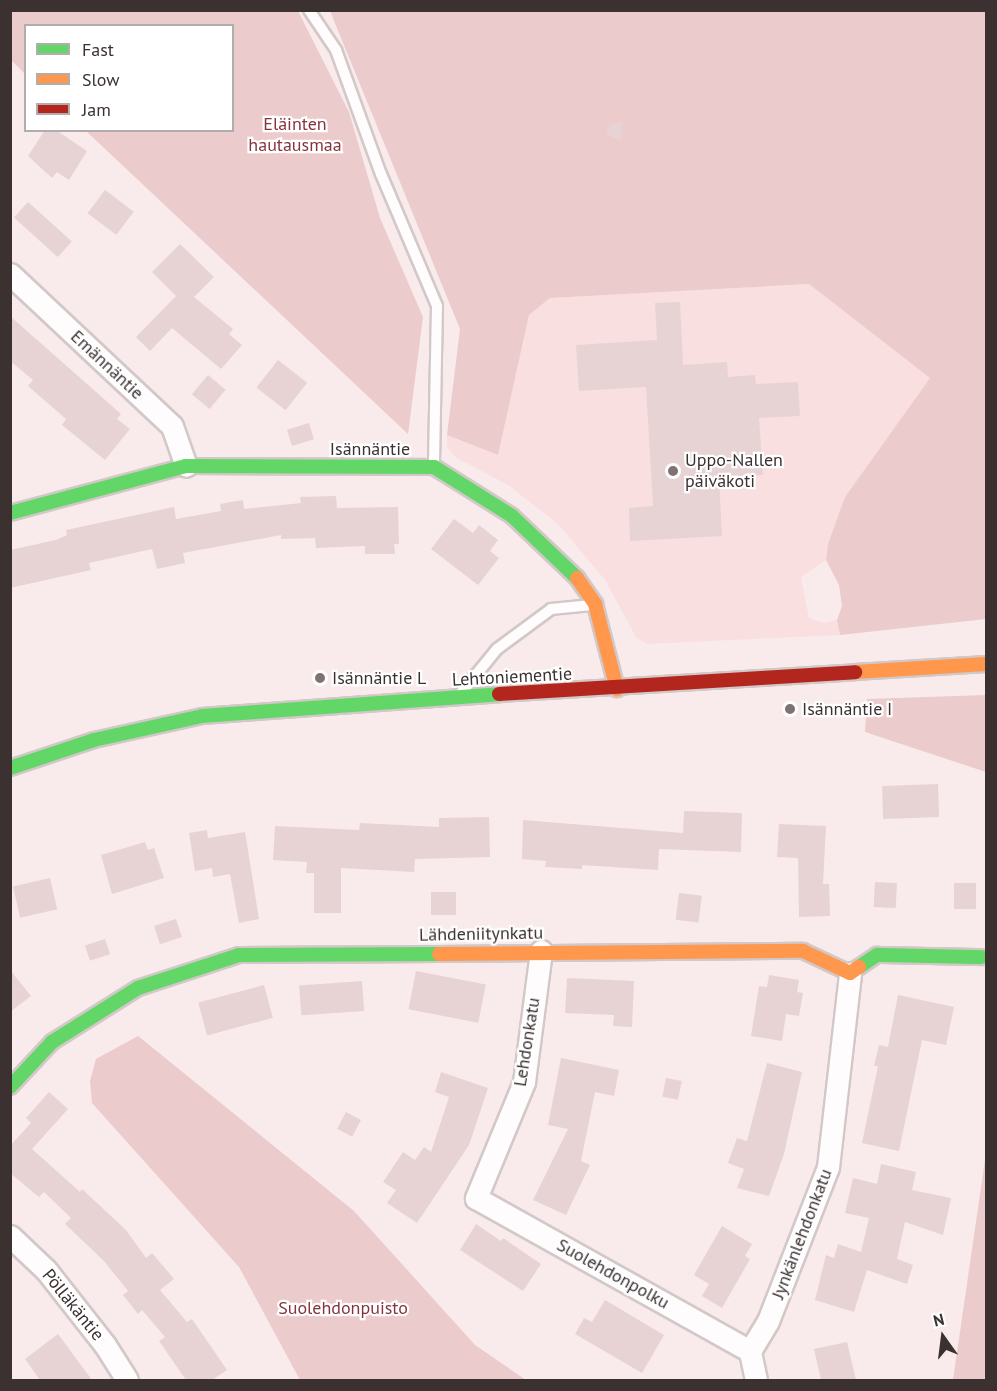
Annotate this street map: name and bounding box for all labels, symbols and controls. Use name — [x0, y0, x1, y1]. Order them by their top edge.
legend — [24, 24, 234, 132]
text: Fast — [82, 38, 114, 61]
text: Slow — [82, 68, 120, 91]
text: Jam — [82, 98, 111, 121]
park label: Eläinten hautausmaa — [248, 114, 342, 156]
street label: Emännäntie — [66, 326, 148, 404]
street label: Isännäntie — [330, 438, 410, 460]
place label: Uppo-Nallen päiväkoti — [685, 450, 783, 492]
marker: Uppo-Nallen päiväkoti — [666, 464, 680, 478]
street label: Lehtoniementie — [451, 663, 573, 691]
place label: Isännäntie L — [332, 667, 426, 689]
marker: Isännäntie L — [313, 671, 327, 685]
place label: Isännäntie I — [802, 698, 892, 720]
marker: Isännäntie I — [783, 702, 797, 716]
street label: Lähdeniitynkatu — [419, 922, 543, 946]
street label: Lehdonkatu — [509, 996, 545, 1088]
street label: Jynkänlehdonkatu — [767, 1166, 837, 1302]
street label: Suolehdonpolku — [553, 1234, 673, 1314]
street label: Pölläkäntie — [38, 1265, 108, 1345]
park label: Suolehdonpuisto — [278, 1297, 408, 1319]
north arrow — [913, 1307, 973, 1367]
text: N — [931, 1309, 946, 1331]

